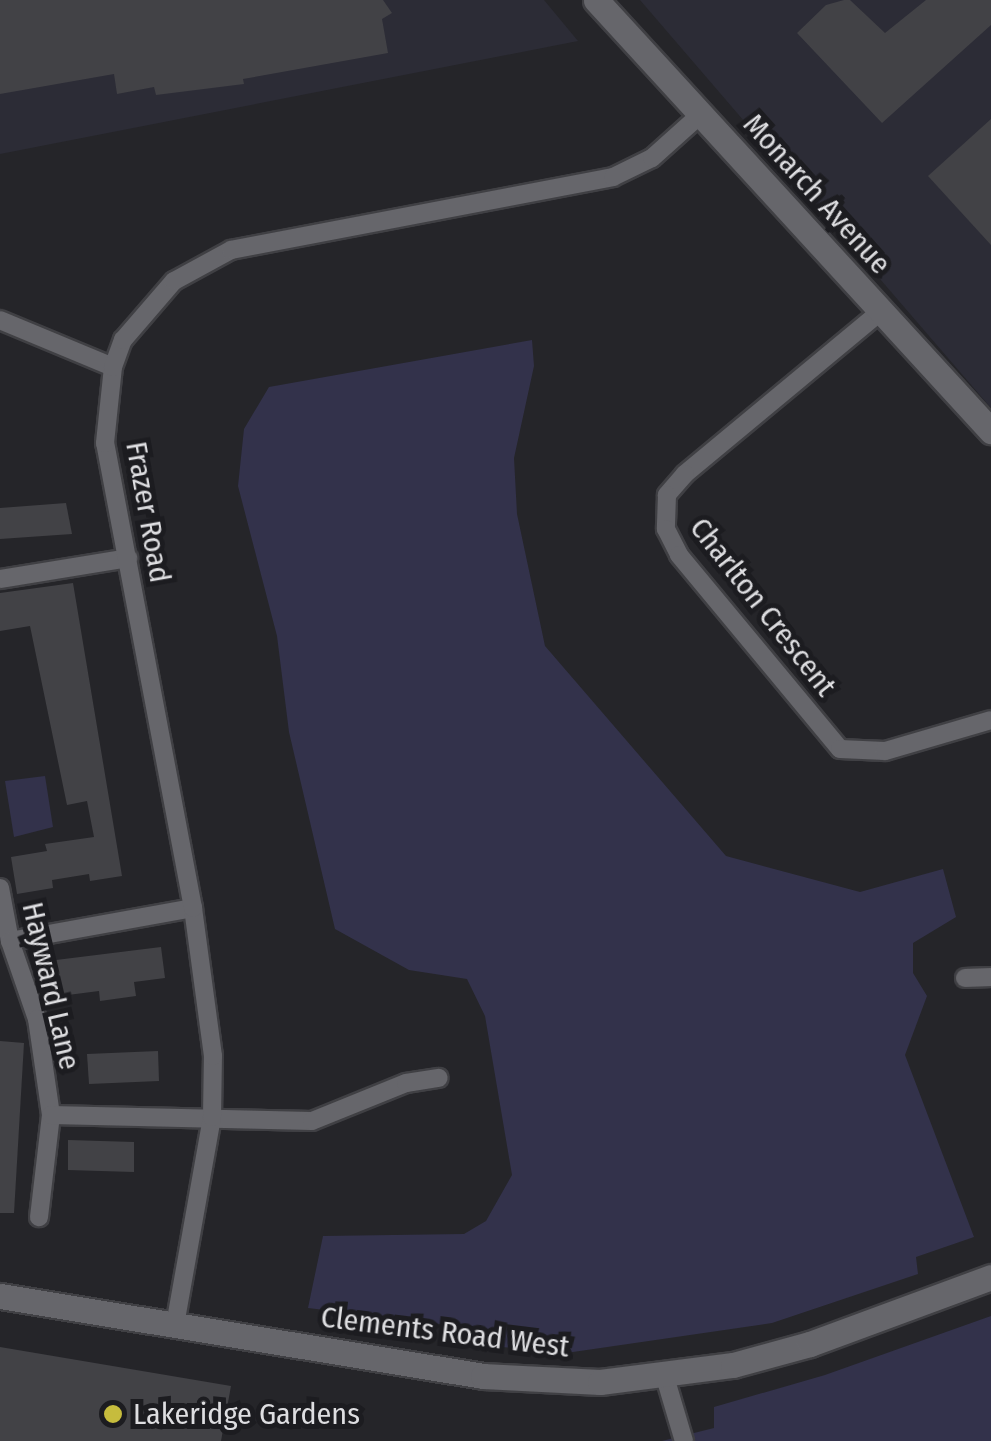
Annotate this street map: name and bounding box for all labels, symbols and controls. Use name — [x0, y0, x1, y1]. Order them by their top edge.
street label: Monarch Avenue — [736, 106, 898, 282]
street label: Frazer Road — [118, 439, 178, 585]
street label: Charlton Crescent — [682, 511, 844, 703]
street label: Hayward Lane — [14, 899, 88, 1073]
street label: Clements Road West — [319, 1299, 571, 1365]
place label: Lakeridge Gardens — [133, 1396, 360, 1432]
marker: Lakeridge Gardens — [102, 1403, 124, 1425]

